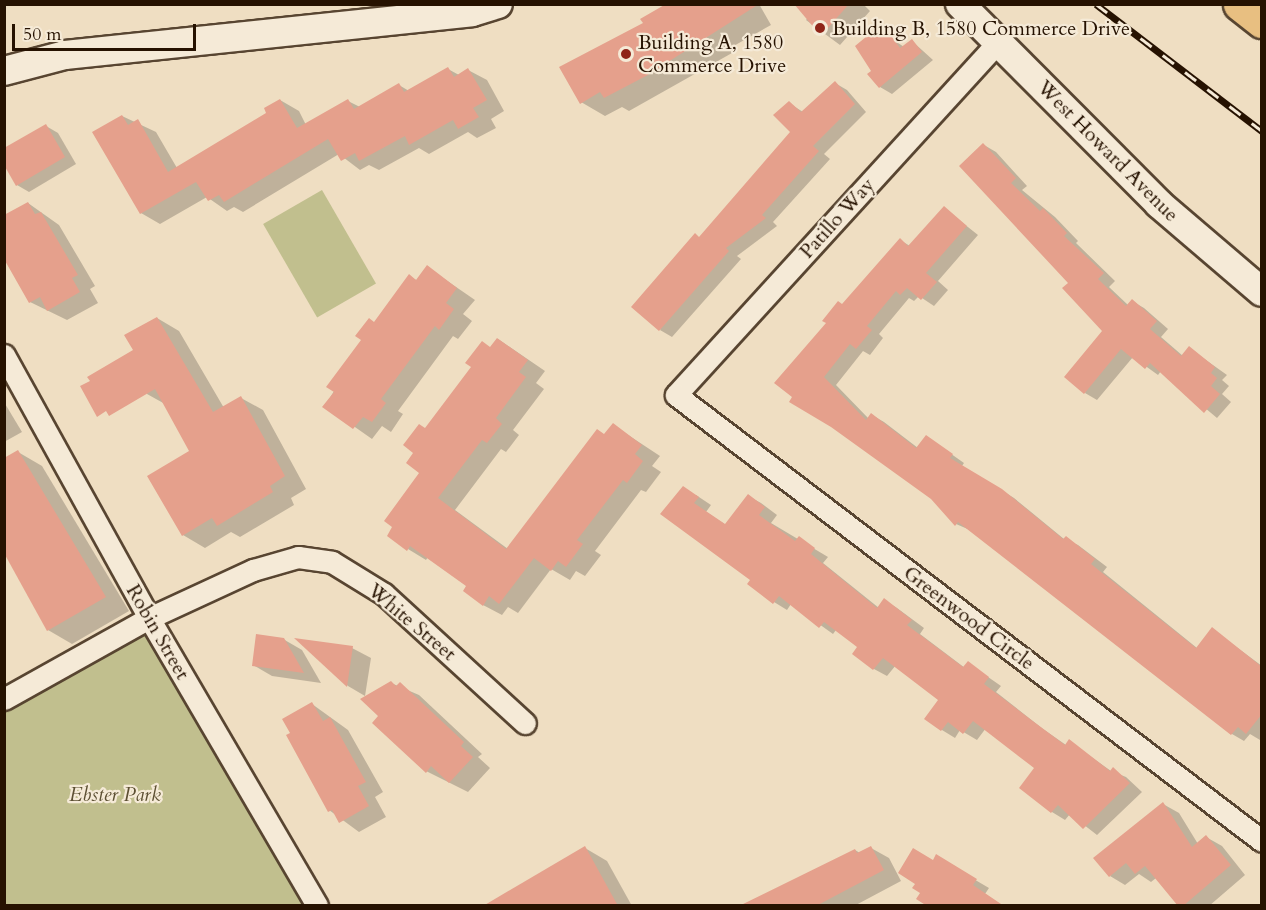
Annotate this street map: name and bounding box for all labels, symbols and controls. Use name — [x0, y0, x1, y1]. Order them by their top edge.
scale bar — [15, 12, 200, 50]
place label: Building B, 1580 Commerce Drive — [832, 16, 1130, 40]
marker: Building B, 1580 Commerce Drive — [813, 21, 827, 35]
text: 50 m — [23, 22, 62, 47]
place label: Building A, 1580 Commerce Drive — [638, 30, 786, 77]
marker: Building A, 1580 Commerce Drive — [619, 47, 633, 61]
street label: West Howard Avenue — [1032, 75, 1184, 227]
street label: Patillo Way — [795, 173, 879, 263]
street label: Greenwood Circle — [899, 561, 1039, 675]
street label: White Street — [363, 578, 461, 666]
street label: Robin Street — [121, 580, 195, 684]
park label: Ebster Park — [69, 782, 161, 806]

